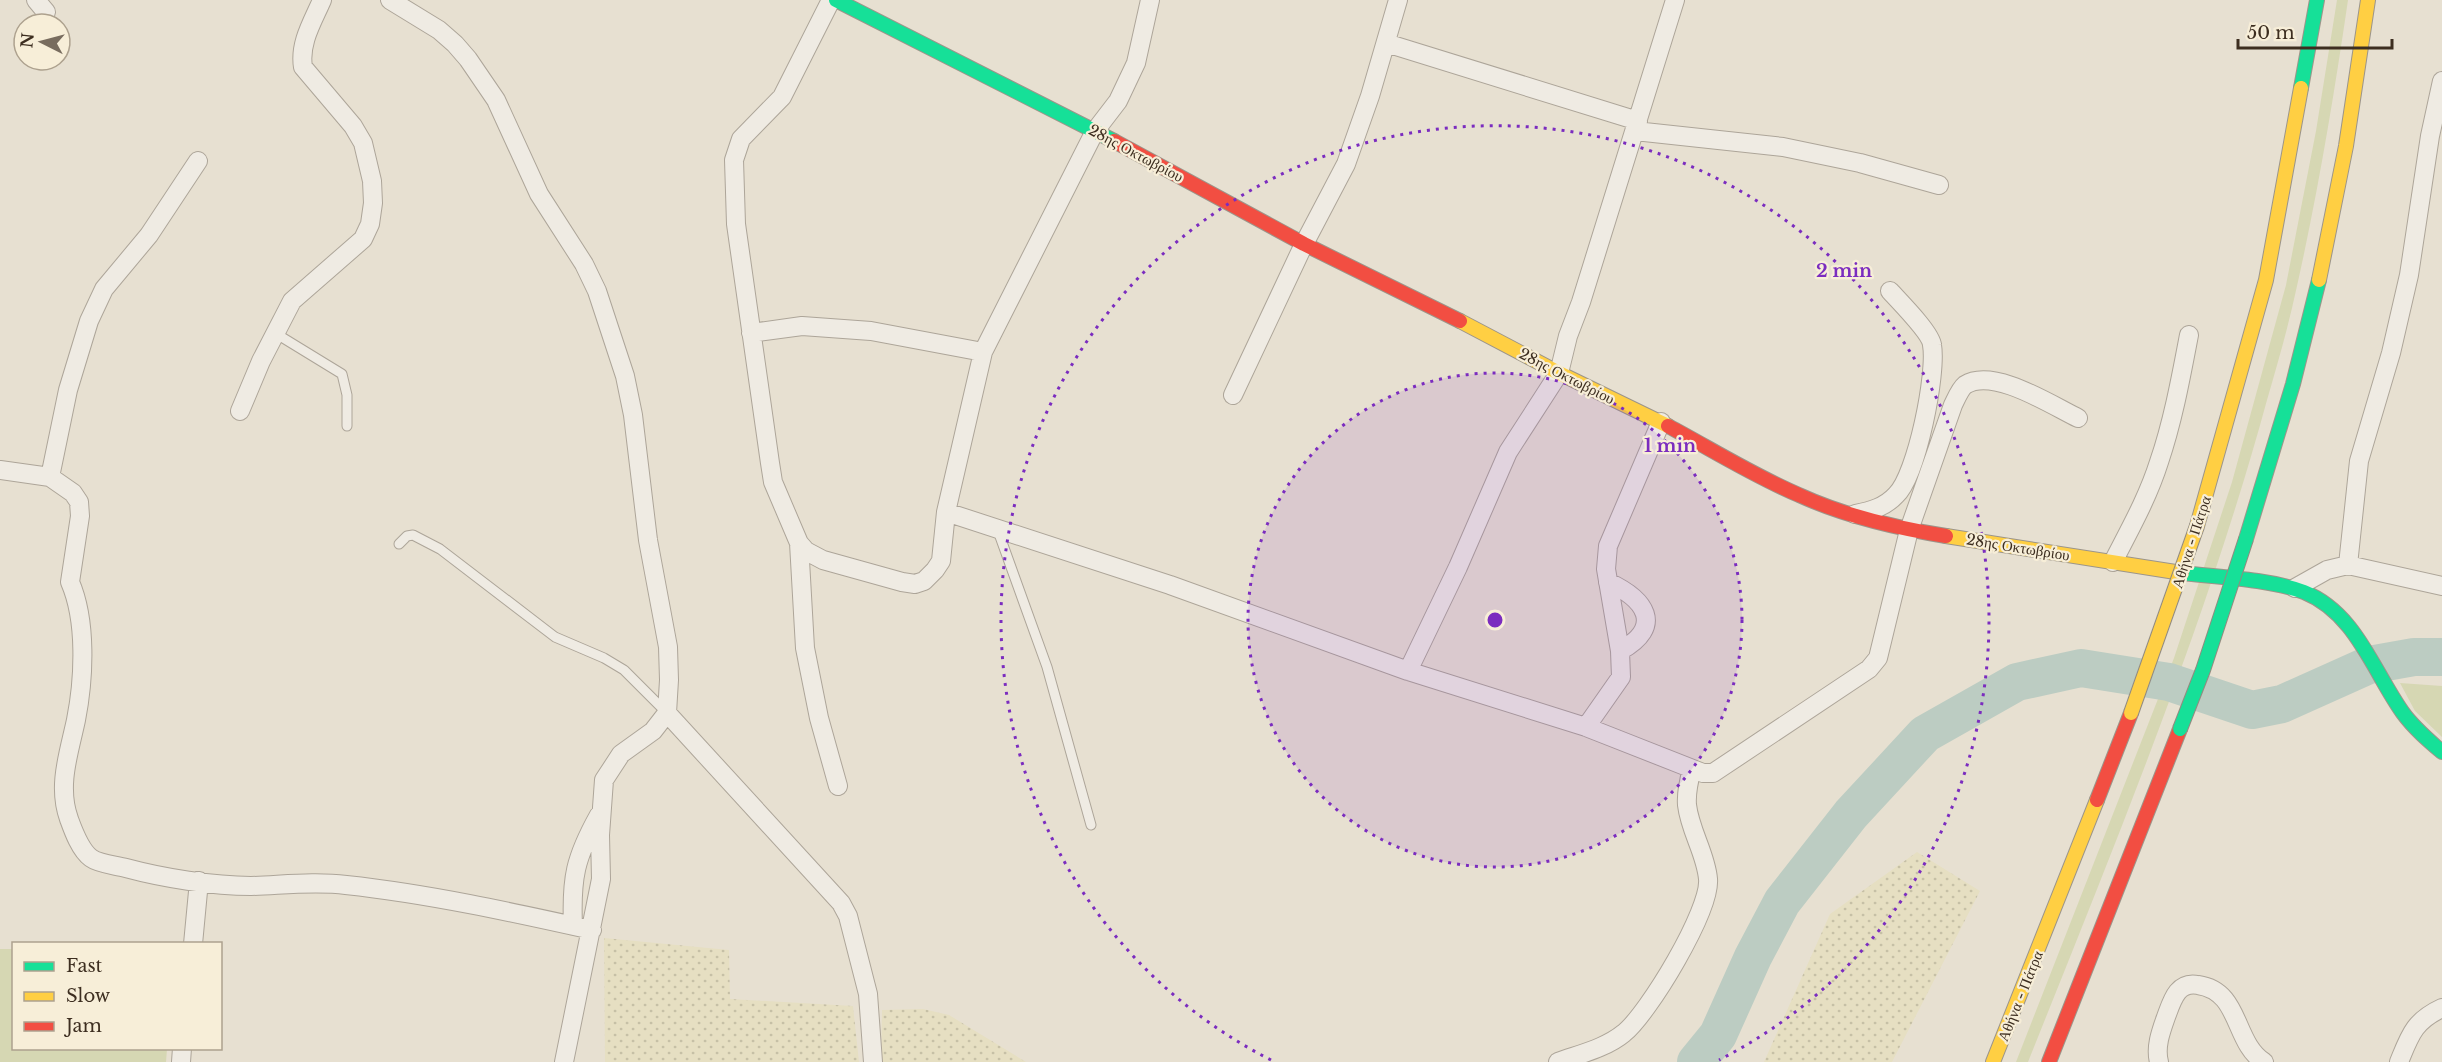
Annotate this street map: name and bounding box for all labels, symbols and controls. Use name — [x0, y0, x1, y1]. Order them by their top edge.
north arrow — [12, 12, 72, 72]
scale bar — [2238, 12, 2392, 50]
text: 50 m — [2247, 22, 2295, 44]
text: N — [16, 32, 38, 49]
street label: 28ης Οκτωβρίου — [1085, 120, 1187, 186]
text: 2 min — [1816, 260, 1872, 282]
street label: 28ης Οκτωβρίου — [1516, 344, 1618, 408]
text: 1 min — [1644, 435, 1696, 457]
street label: Αθήνα - Πάτρα — [2167, 493, 2215, 591]
street label: 28ης Οκτωβρίου — [1965, 529, 2071, 565]
centre of rings — [1485, 610, 1505, 630]
legend — [12, 942, 222, 1050]
street label: Αθήνα - Πάτρα — [1993, 948, 2047, 1044]
text: Fast — [66, 955, 103, 977]
text: Slow — [66, 985, 111, 1007]
text: Jam — [64, 1015, 102, 1037]

